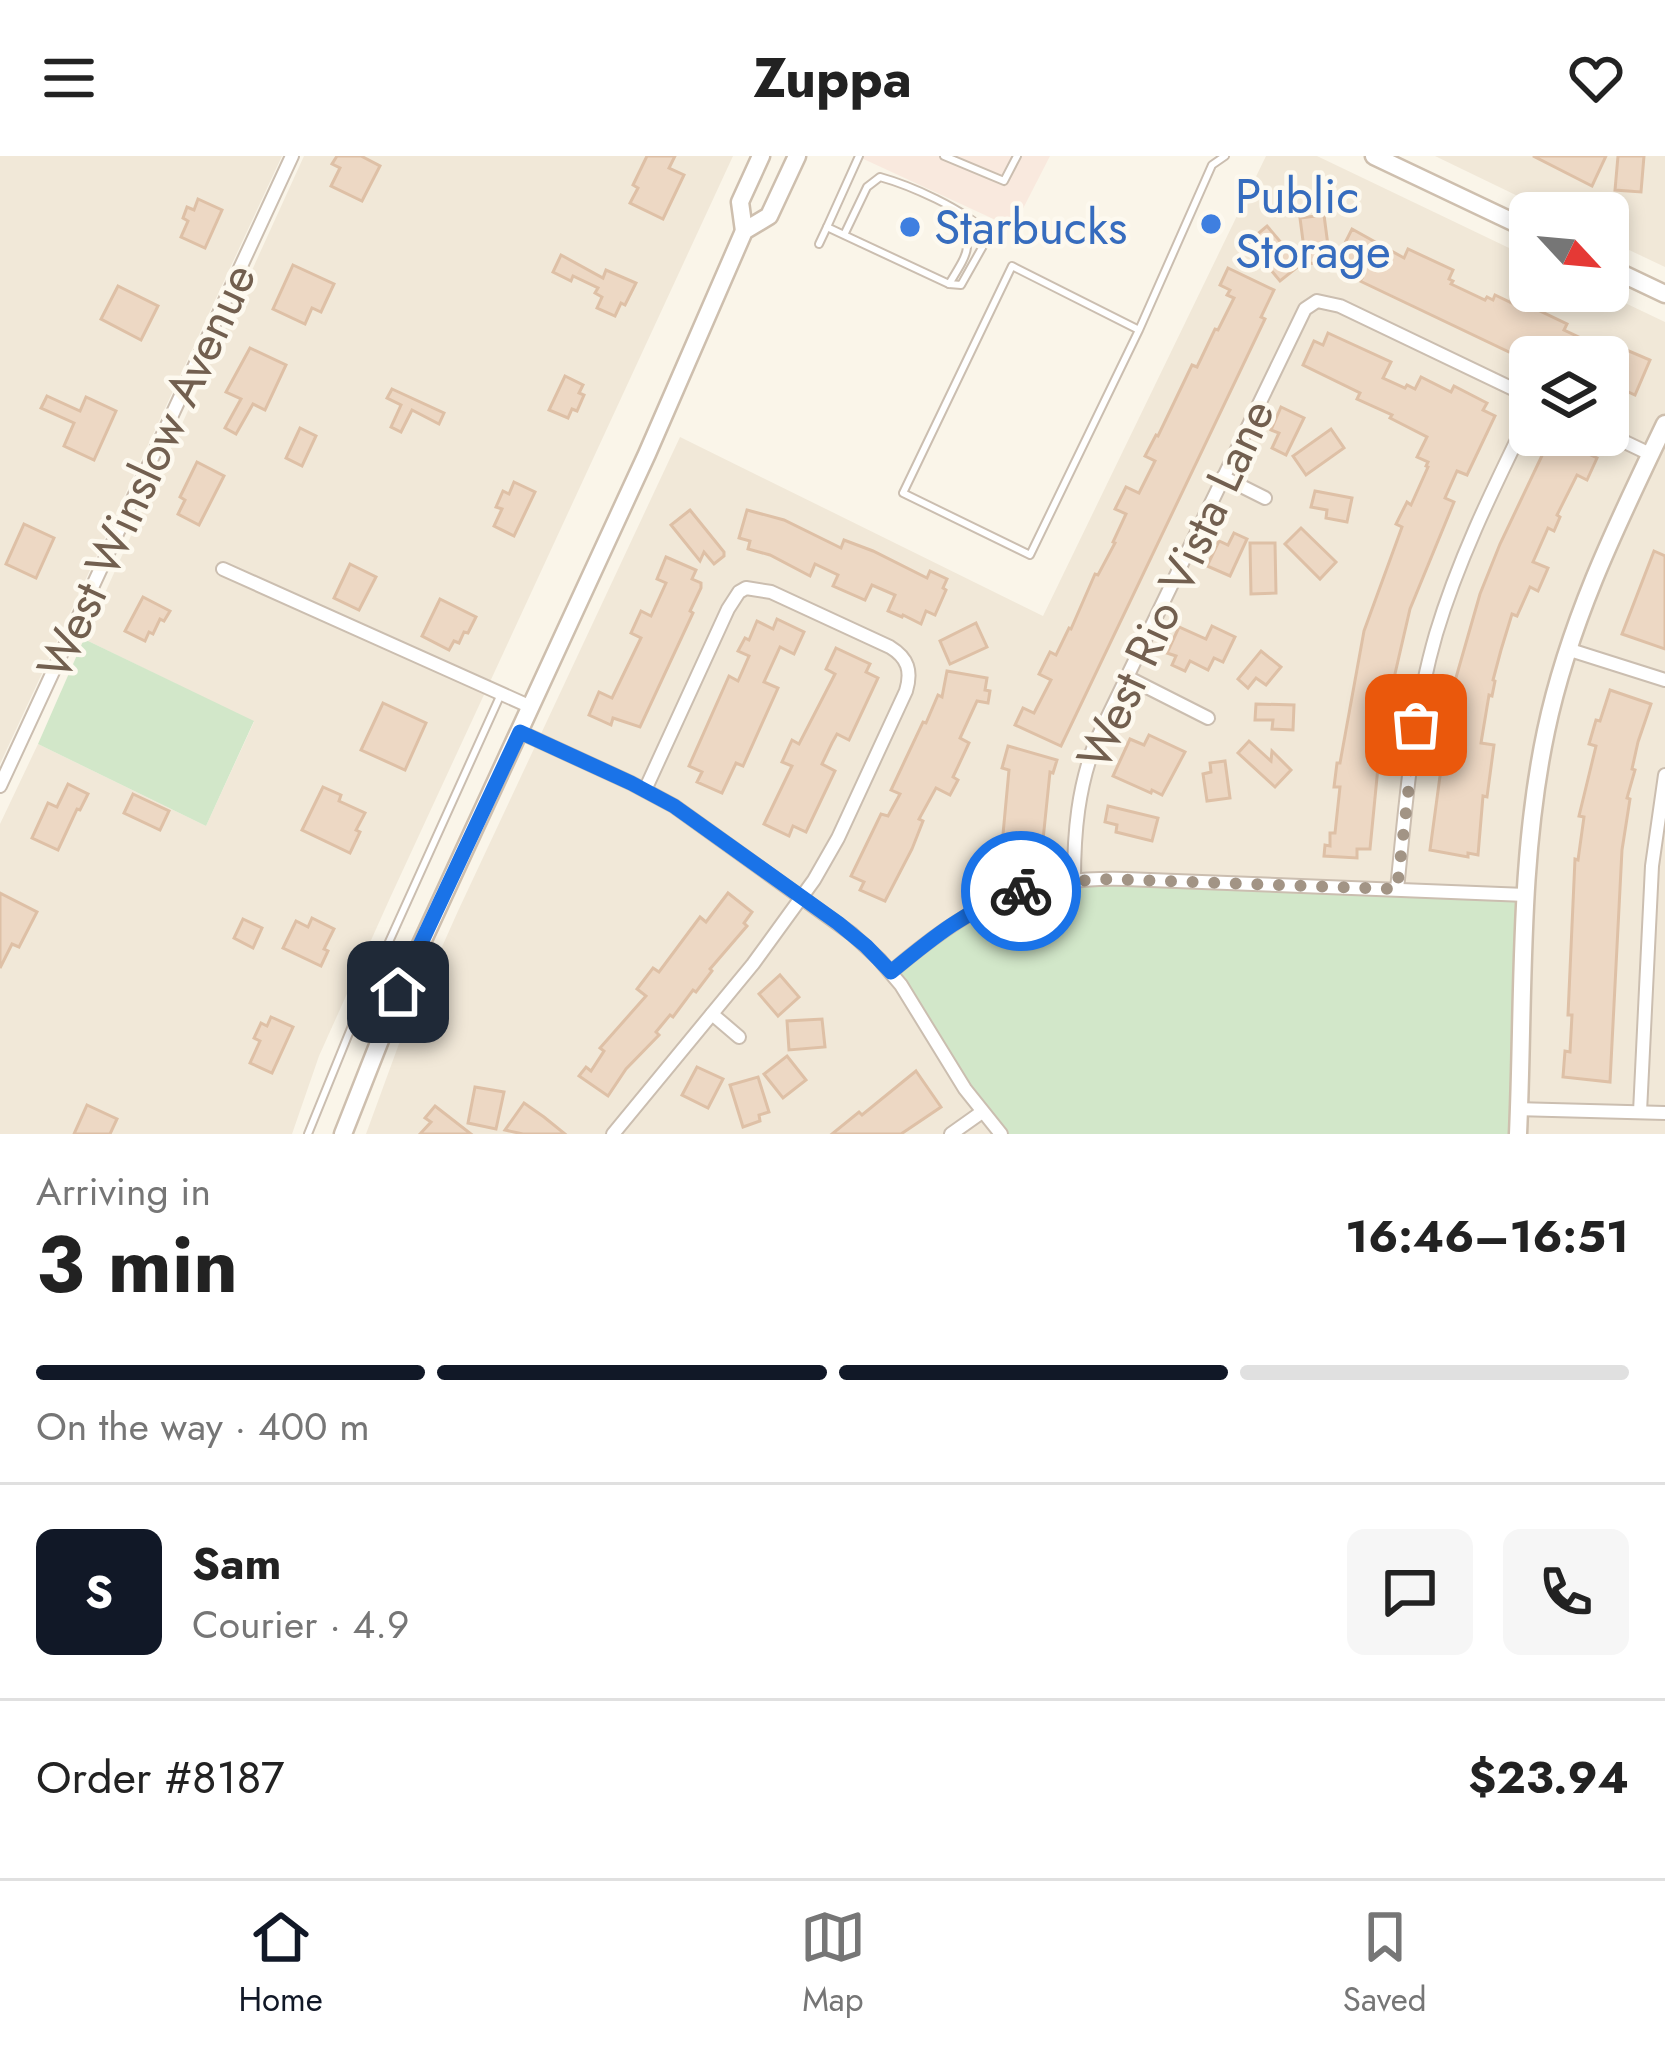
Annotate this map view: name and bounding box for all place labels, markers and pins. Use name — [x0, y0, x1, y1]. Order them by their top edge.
place label: Public Storage — [1235, 162, 1391, 286]
place label: Starbucks — [934, 193, 1127, 262]
marker: Public Storage — [1198, 211, 1224, 237]
marker: Starbucks — [897, 214, 923, 240]
pin — [1365, 674, 1467, 776]
pin — [347, 941, 449, 1043]

